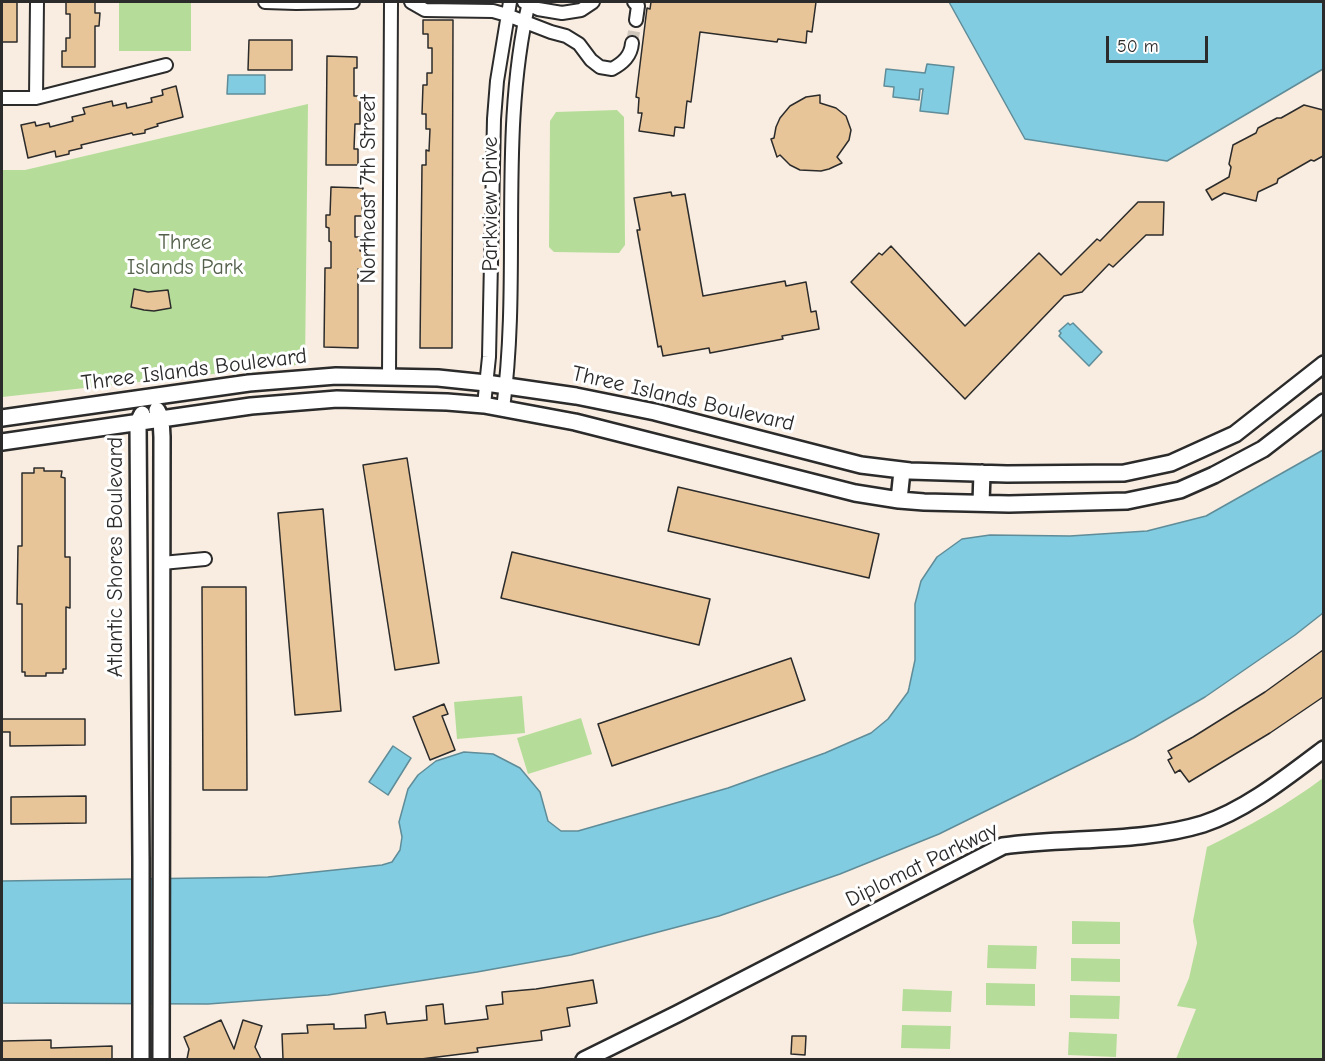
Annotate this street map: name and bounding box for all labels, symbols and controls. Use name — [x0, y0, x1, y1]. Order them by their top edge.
scale bar — [1109, 24, 1211, 62]
text: 50 m — [1117, 36, 1159, 57]
street label: Northeast 7th Street — [356, 94, 382, 284]
street label: Parkview Drive — [478, 136, 504, 272]
park label: Three Islands Park — [127, 230, 243, 282]
street label: Three Islands Boulevard — [80, 343, 308, 397]
street label: Three Islands Boulevard — [569, 361, 797, 437]
street label: Atlantic Shores Boulevard — [103, 437, 129, 677]
street label: Diplomat Parkway — [842, 817, 1002, 913]

